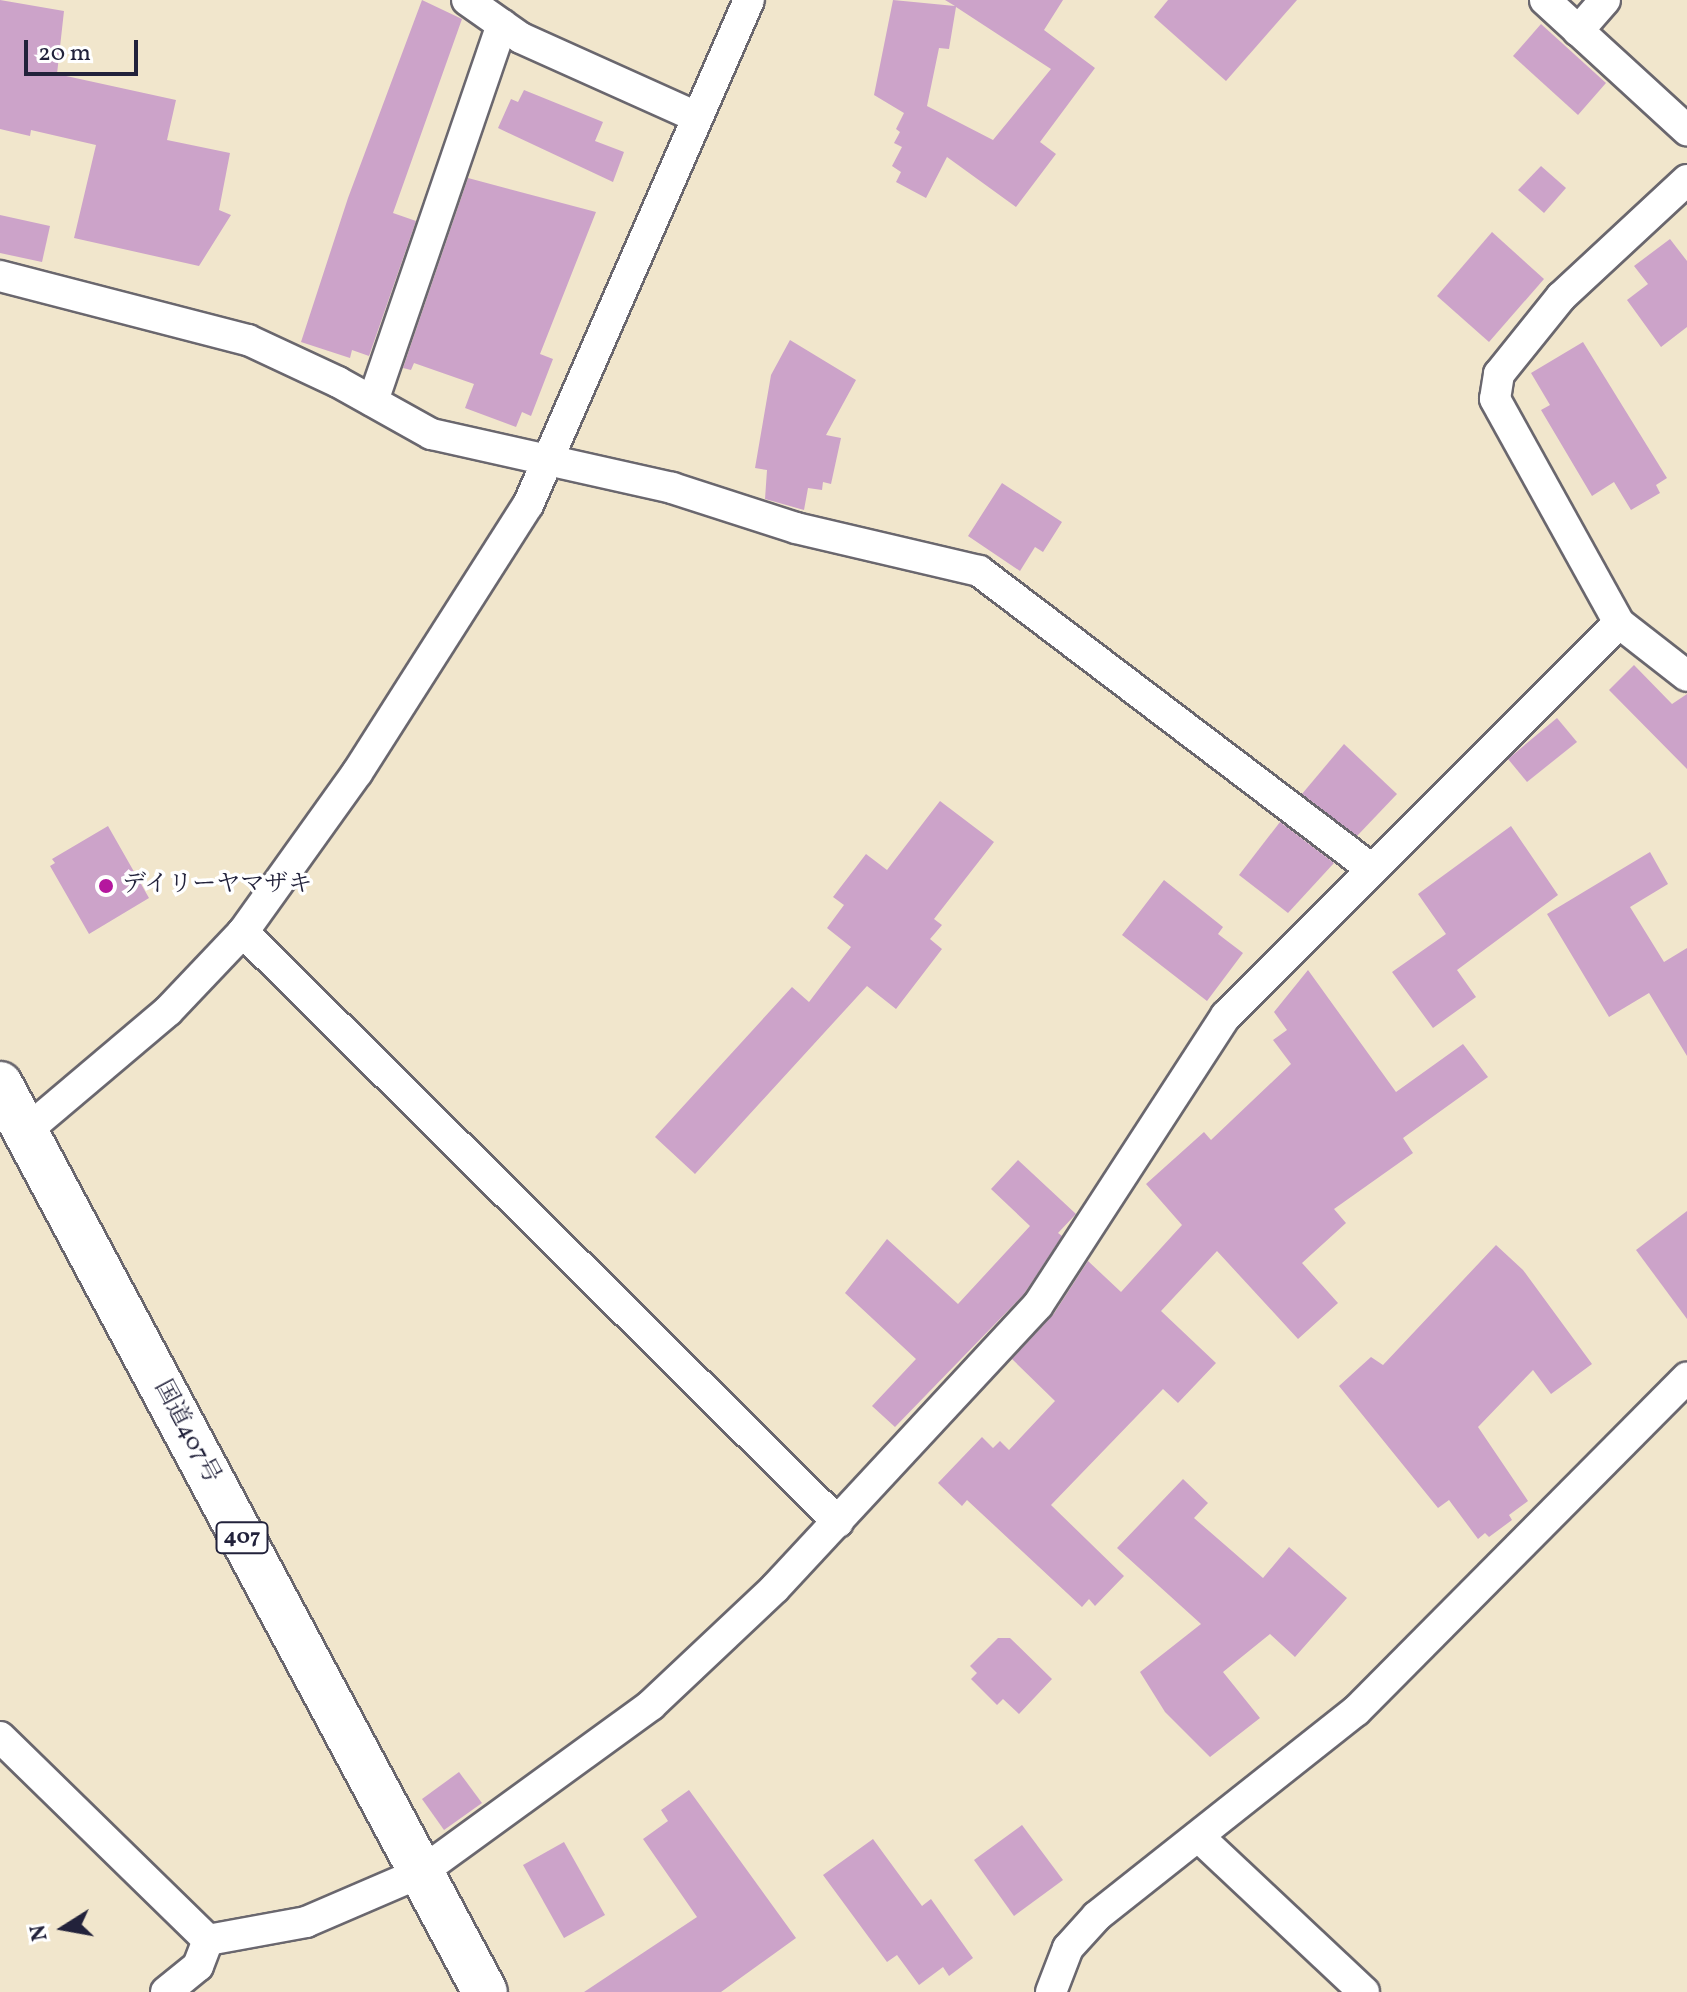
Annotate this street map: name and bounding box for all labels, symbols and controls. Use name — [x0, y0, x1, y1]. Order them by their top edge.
scale bar — [28, 24, 142, 74]
text: 20 m — [38, 37, 91, 71]
place label: デイリーヤマザキ — [122, 872, 314, 900]
marker: デイリーヤマザキ — [97, 877, 115, 895]
street label: 国道407号 — [147, 1376, 225, 1488]
road number: 407 — [214, 1520, 270, 1556]
north arrow — [24, 1888, 104, 1968]
text: N — [23, 1922, 57, 1943]

